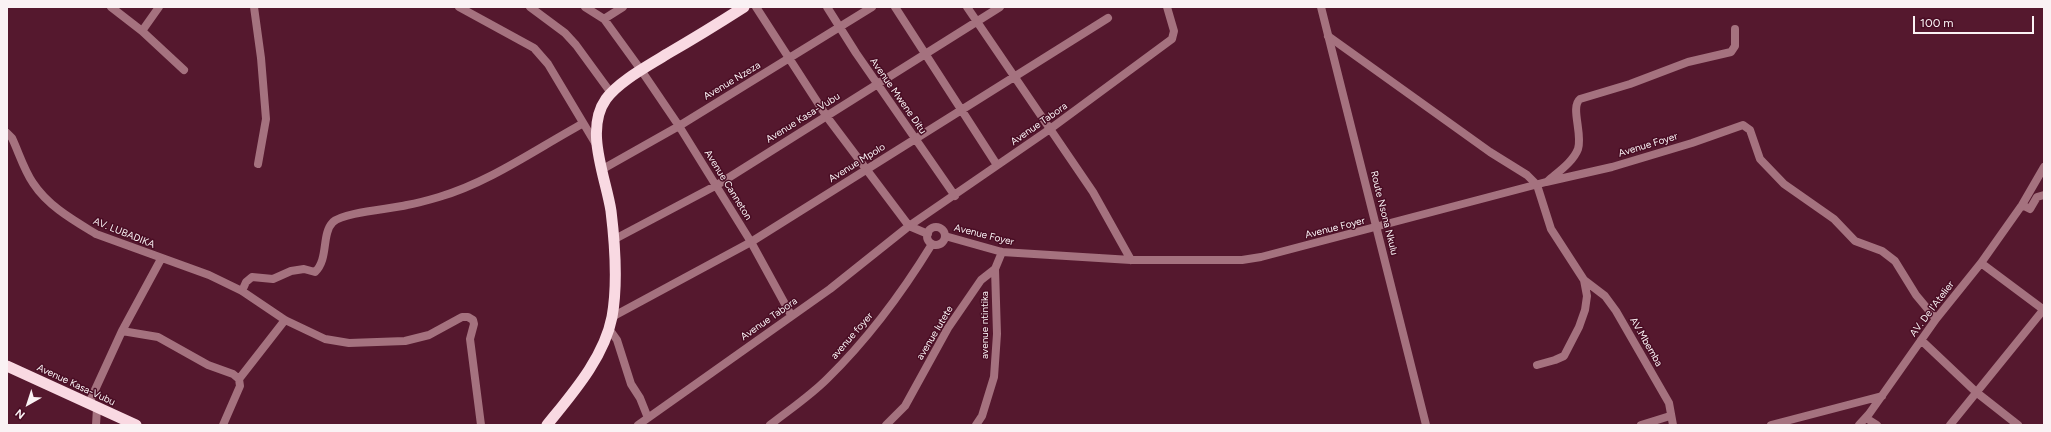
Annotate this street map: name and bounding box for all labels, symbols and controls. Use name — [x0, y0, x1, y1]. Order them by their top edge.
scale bar — [1915, 8, 2036, 34]
text: 100 m — [1920, 16, 1954, 30]
street label: Avenue Mwene Ditu — [867, 56, 929, 136]
street label: Avenue Nzeza — [701, 59, 763, 103]
street label: Avenue Kasa-Vubu — [764, 90, 842, 146]
street label: Avenue Tabora — [1008, 100, 1070, 148]
street label: Avenue Foyer — [1617, 130, 1679, 160]
street label: Avenue Mpolo — [826, 141, 888, 185]
street label: Avenue Canneton — [702, 148, 754, 222]
street label: Route Nsona Nkulu — [1368, 170, 1400, 256]
street label: AV. LUBADIKA — [91, 215, 157, 251]
street label: Avenue Foyer — [1304, 215, 1366, 241]
street label: Avenue Foyer — [953, 222, 1015, 248]
street label: AV. De l'Atelier — [1907, 279, 1957, 339]
street label: avenue ntintika — [979, 291, 991, 359]
street label: Avenue Tabora — [738, 295, 800, 343]
street label: avenue lutete — [914, 304, 956, 362]
street label: avenue foyer — [828, 310, 876, 362]
street label: AV.Mbemba — [1627, 315, 1665, 369]
street label: Avenue Kasa-Vubu — [35, 362, 117, 408]
north arrow — [8, 384, 48, 424]
text: N — [13, 406, 28, 421]

